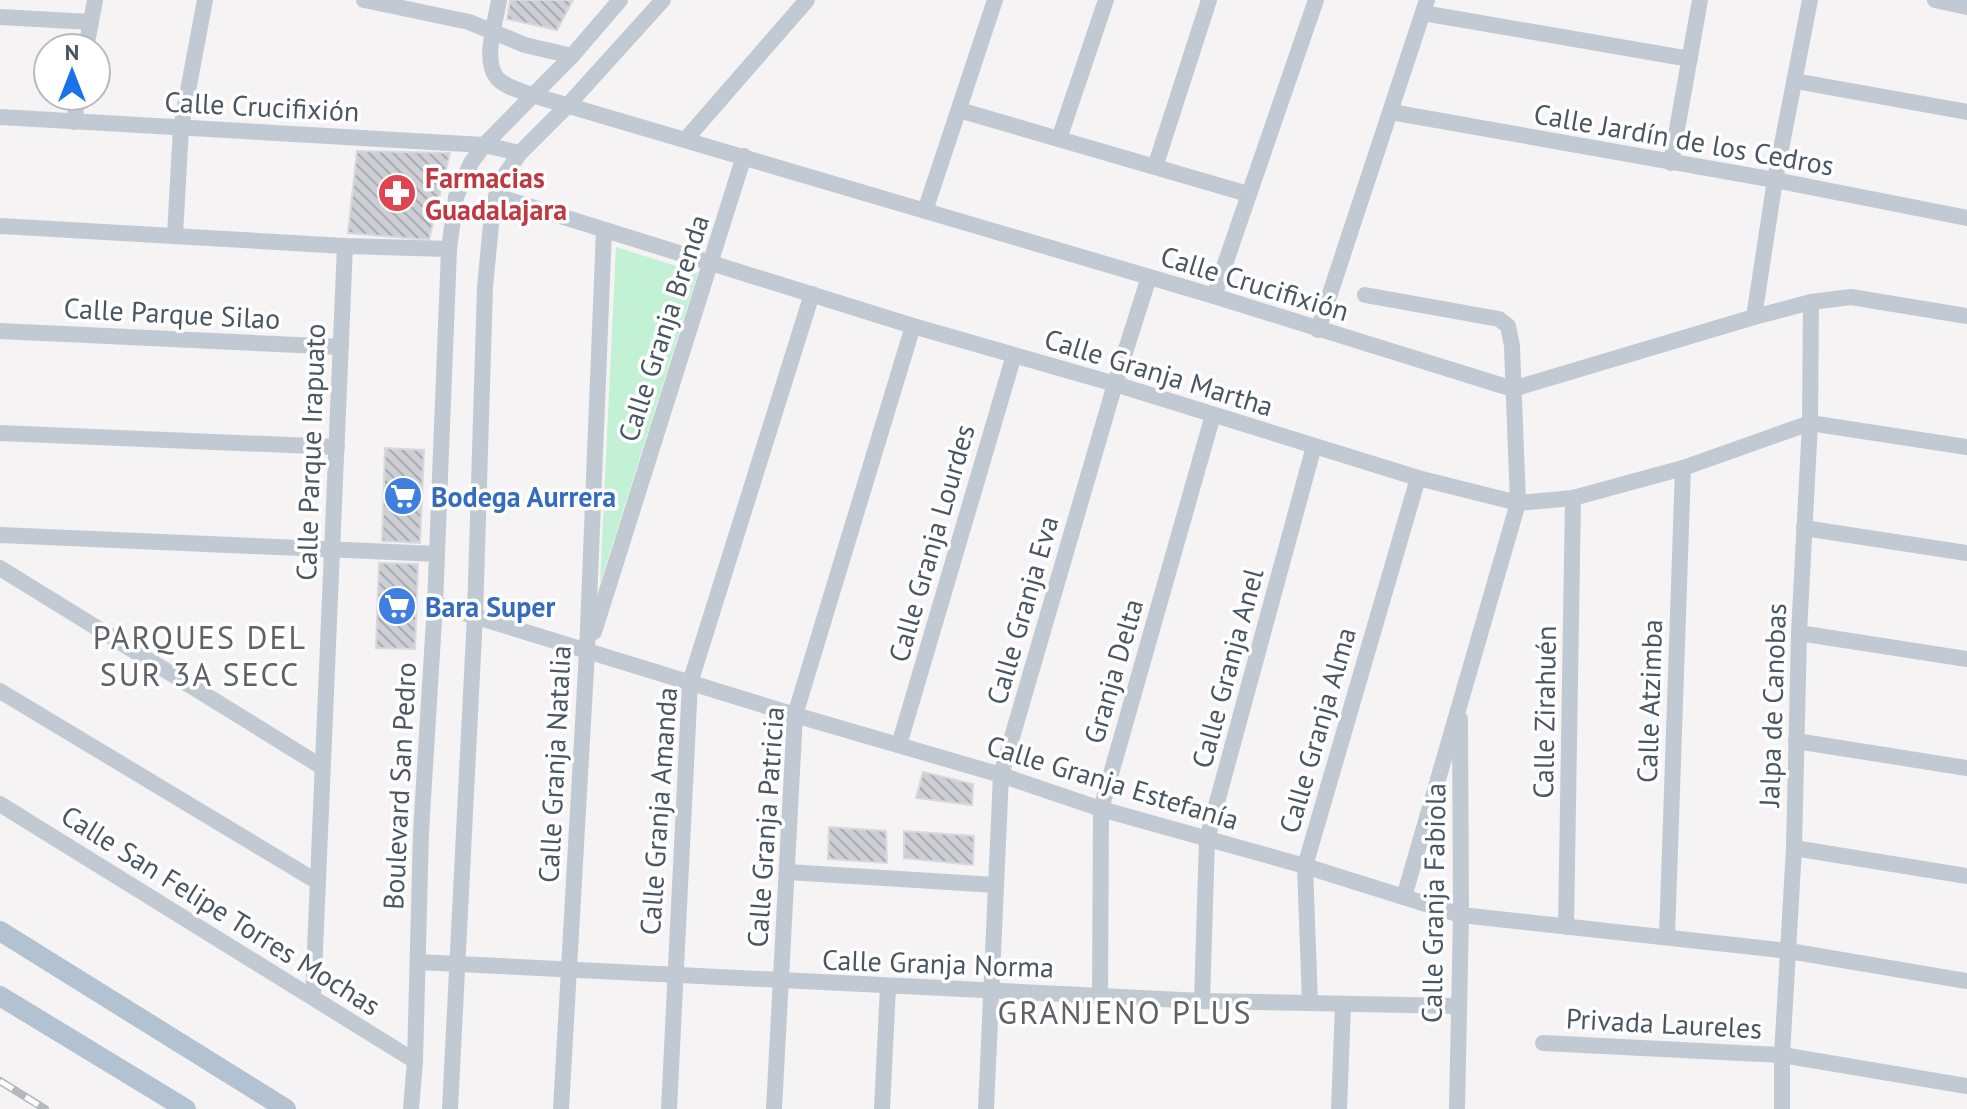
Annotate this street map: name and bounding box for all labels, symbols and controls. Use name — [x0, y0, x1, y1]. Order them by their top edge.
north arrow — [32, 32, 112, 112]
text: N — [65, 38, 79, 66]
street label: Calle Crucifixión — [164, 82, 360, 130]
street label: Calle Jardín de los Cedros — [1531, 94, 1837, 184]
place label: Farmacias Guadalajara — [425, 159, 567, 228]
pharmacy icon: Farmacias Guadalajara — [376, 172, 418, 214]
street label: Calle Granja Brenda — [609, 210, 717, 446]
street label: Calle Crucifixión — [1156, 237, 1354, 329]
street label: Calle Parque Silao — [63, 289, 281, 337]
street label: Calle Granja Martha — [1040, 320, 1278, 424]
street label: Calle Parque Irapuato — [287, 323, 333, 581]
street label: Calle Granja Lourdes — [879, 420, 983, 666]
supermarket icon: Bodega Aurrera — [382, 475, 424, 517]
place label: Bodega Aurrera — [431, 478, 616, 515]
street label: Calle Granja Eva — [977, 511, 1067, 709]
street label: Calle Granja Anel — [1183, 564, 1271, 772]
supermarket icon: Bara Super — [376, 585, 418, 627]
place label: Bara Super — [425, 588, 555, 625]
street label: Granja Delta — [1075, 594, 1151, 748]
street label: Jalpa de Canobas — [1750, 602, 1794, 809]
district label: PARQUES DEL SUR 3A SECC — [93, 616, 307, 695]
street label: Calle Atzimba — [1628, 619, 1670, 783]
street label: Calle Granja Alma — [1270, 623, 1364, 837]
street label: Calle Zirahuén — [1524, 625, 1564, 799]
street label: Calle Granja Natalia — [529, 644, 579, 884]
street label: Boulevard San Pedro — [374, 661, 424, 911]
street label: Calle Granja Amanda — [631, 686, 685, 936]
street label: Calle Granja Patricia — [738, 705, 792, 949]
street label: Calle Granja Estefanía — [982, 726, 1244, 838]
street label: Calle Granja Fabiola — [1412, 783, 1454, 1023]
street label: Calle San Felipe Torres Mochas — [54, 796, 388, 1024]
street label: Calle Granja Norma — [821, 940, 1055, 986]
district label: GRANJENO PLUS — [998, 991, 1252, 1033]
street label: Privada Laureles — [1565, 999, 1763, 1047]

